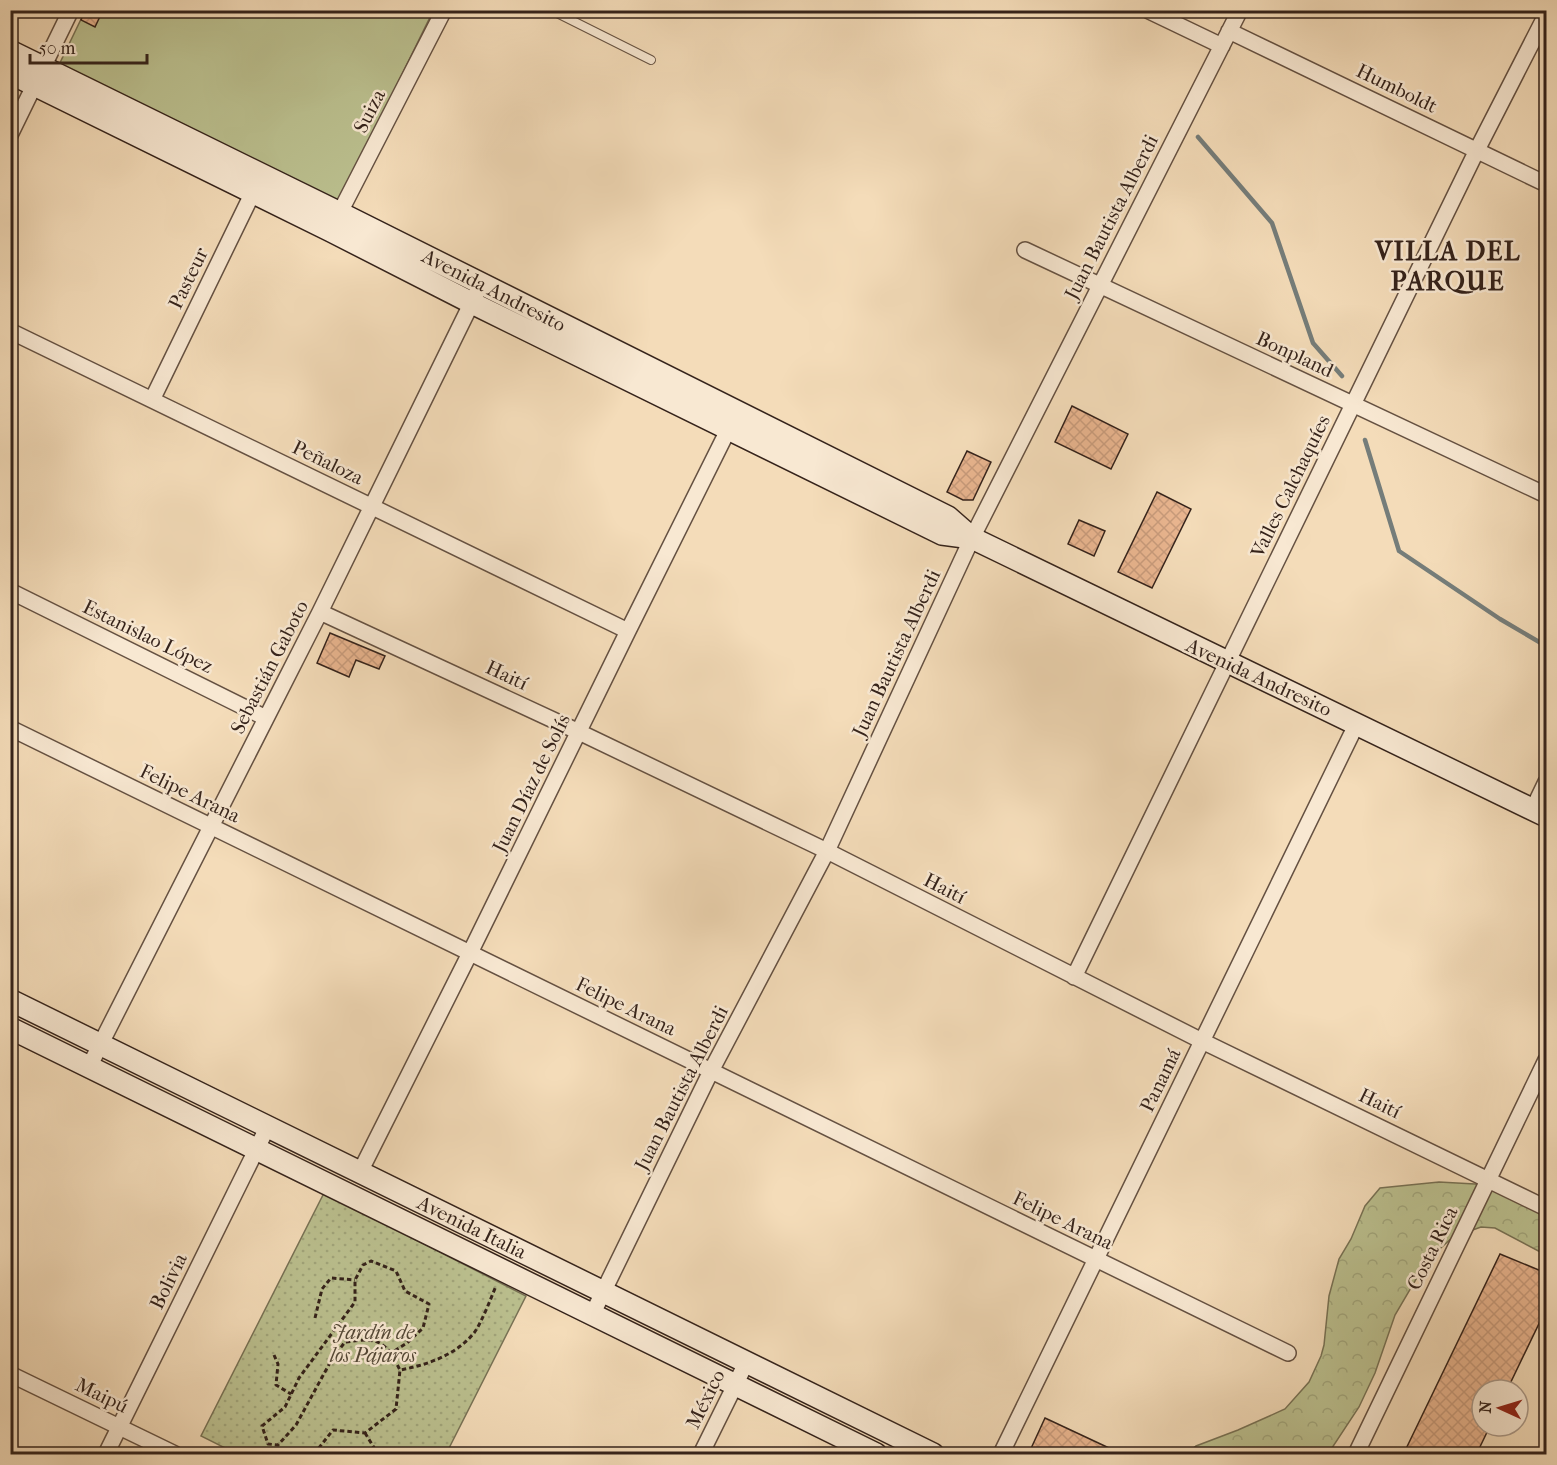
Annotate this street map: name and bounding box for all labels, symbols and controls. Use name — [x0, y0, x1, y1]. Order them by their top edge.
scale bar — [30, 27, 147, 65]
text: 50 m — [39, 38, 76, 59]
street label: Humboldt — [1352, 59, 1441, 118]
street label: Suiza — [349, 85, 390, 137]
street label: Juan Bautista Alberdi — [1059, 131, 1163, 305]
district label: VILLA DEL PARQUE — [1374, 236, 1521, 297]
street label: Pasteur — [164, 243, 213, 313]
street label: Avenida Andresito — [417, 244, 569, 337]
street label: Bonpland — [1253, 327, 1338, 383]
street label: Valles Calchaquíes — [1246, 411, 1335, 562]
street label: Peñaloza — [289, 435, 368, 490]
street label: Juan Bautista Alberdi — [847, 566, 945, 742]
street label: Estanislao López — [79, 595, 217, 678]
street label: Sebastián Gaboto — [226, 597, 313, 738]
street label: Avenida Andresito — [1181, 633, 1335, 721]
street label: Haití — [482, 656, 533, 696]
street label: Juan Díaz de Solís — [487, 710, 575, 858]
street label: Felipe Arana — [136, 759, 244, 828]
street label: Haití — [920, 868, 971, 909]
street label: Felipe Arana — [572, 972, 680, 1041]
street label: Juan Bautista Alberdi — [629, 1002, 733, 1176]
street label: Panamá — [1135, 1044, 1186, 1116]
street label: Haití — [1355, 1083, 1406, 1124]
street label: Felipe Arana — [1009, 1186, 1117, 1255]
street label: Avenida Italia — [413, 1191, 531, 1264]
street label: Costa Rica — [1402, 1202, 1463, 1294]
street label: Bolivia — [145, 1249, 192, 1313]
park label: Jardín de los Pájaros — [329, 1321, 417, 1367]
street label: México — [681, 1366, 730, 1433]
street label: Maipú — [72, 1373, 132, 1418]
north arrow — [1470, 1378, 1530, 1438]
text: N — [1476, 1399, 1495, 1414]

